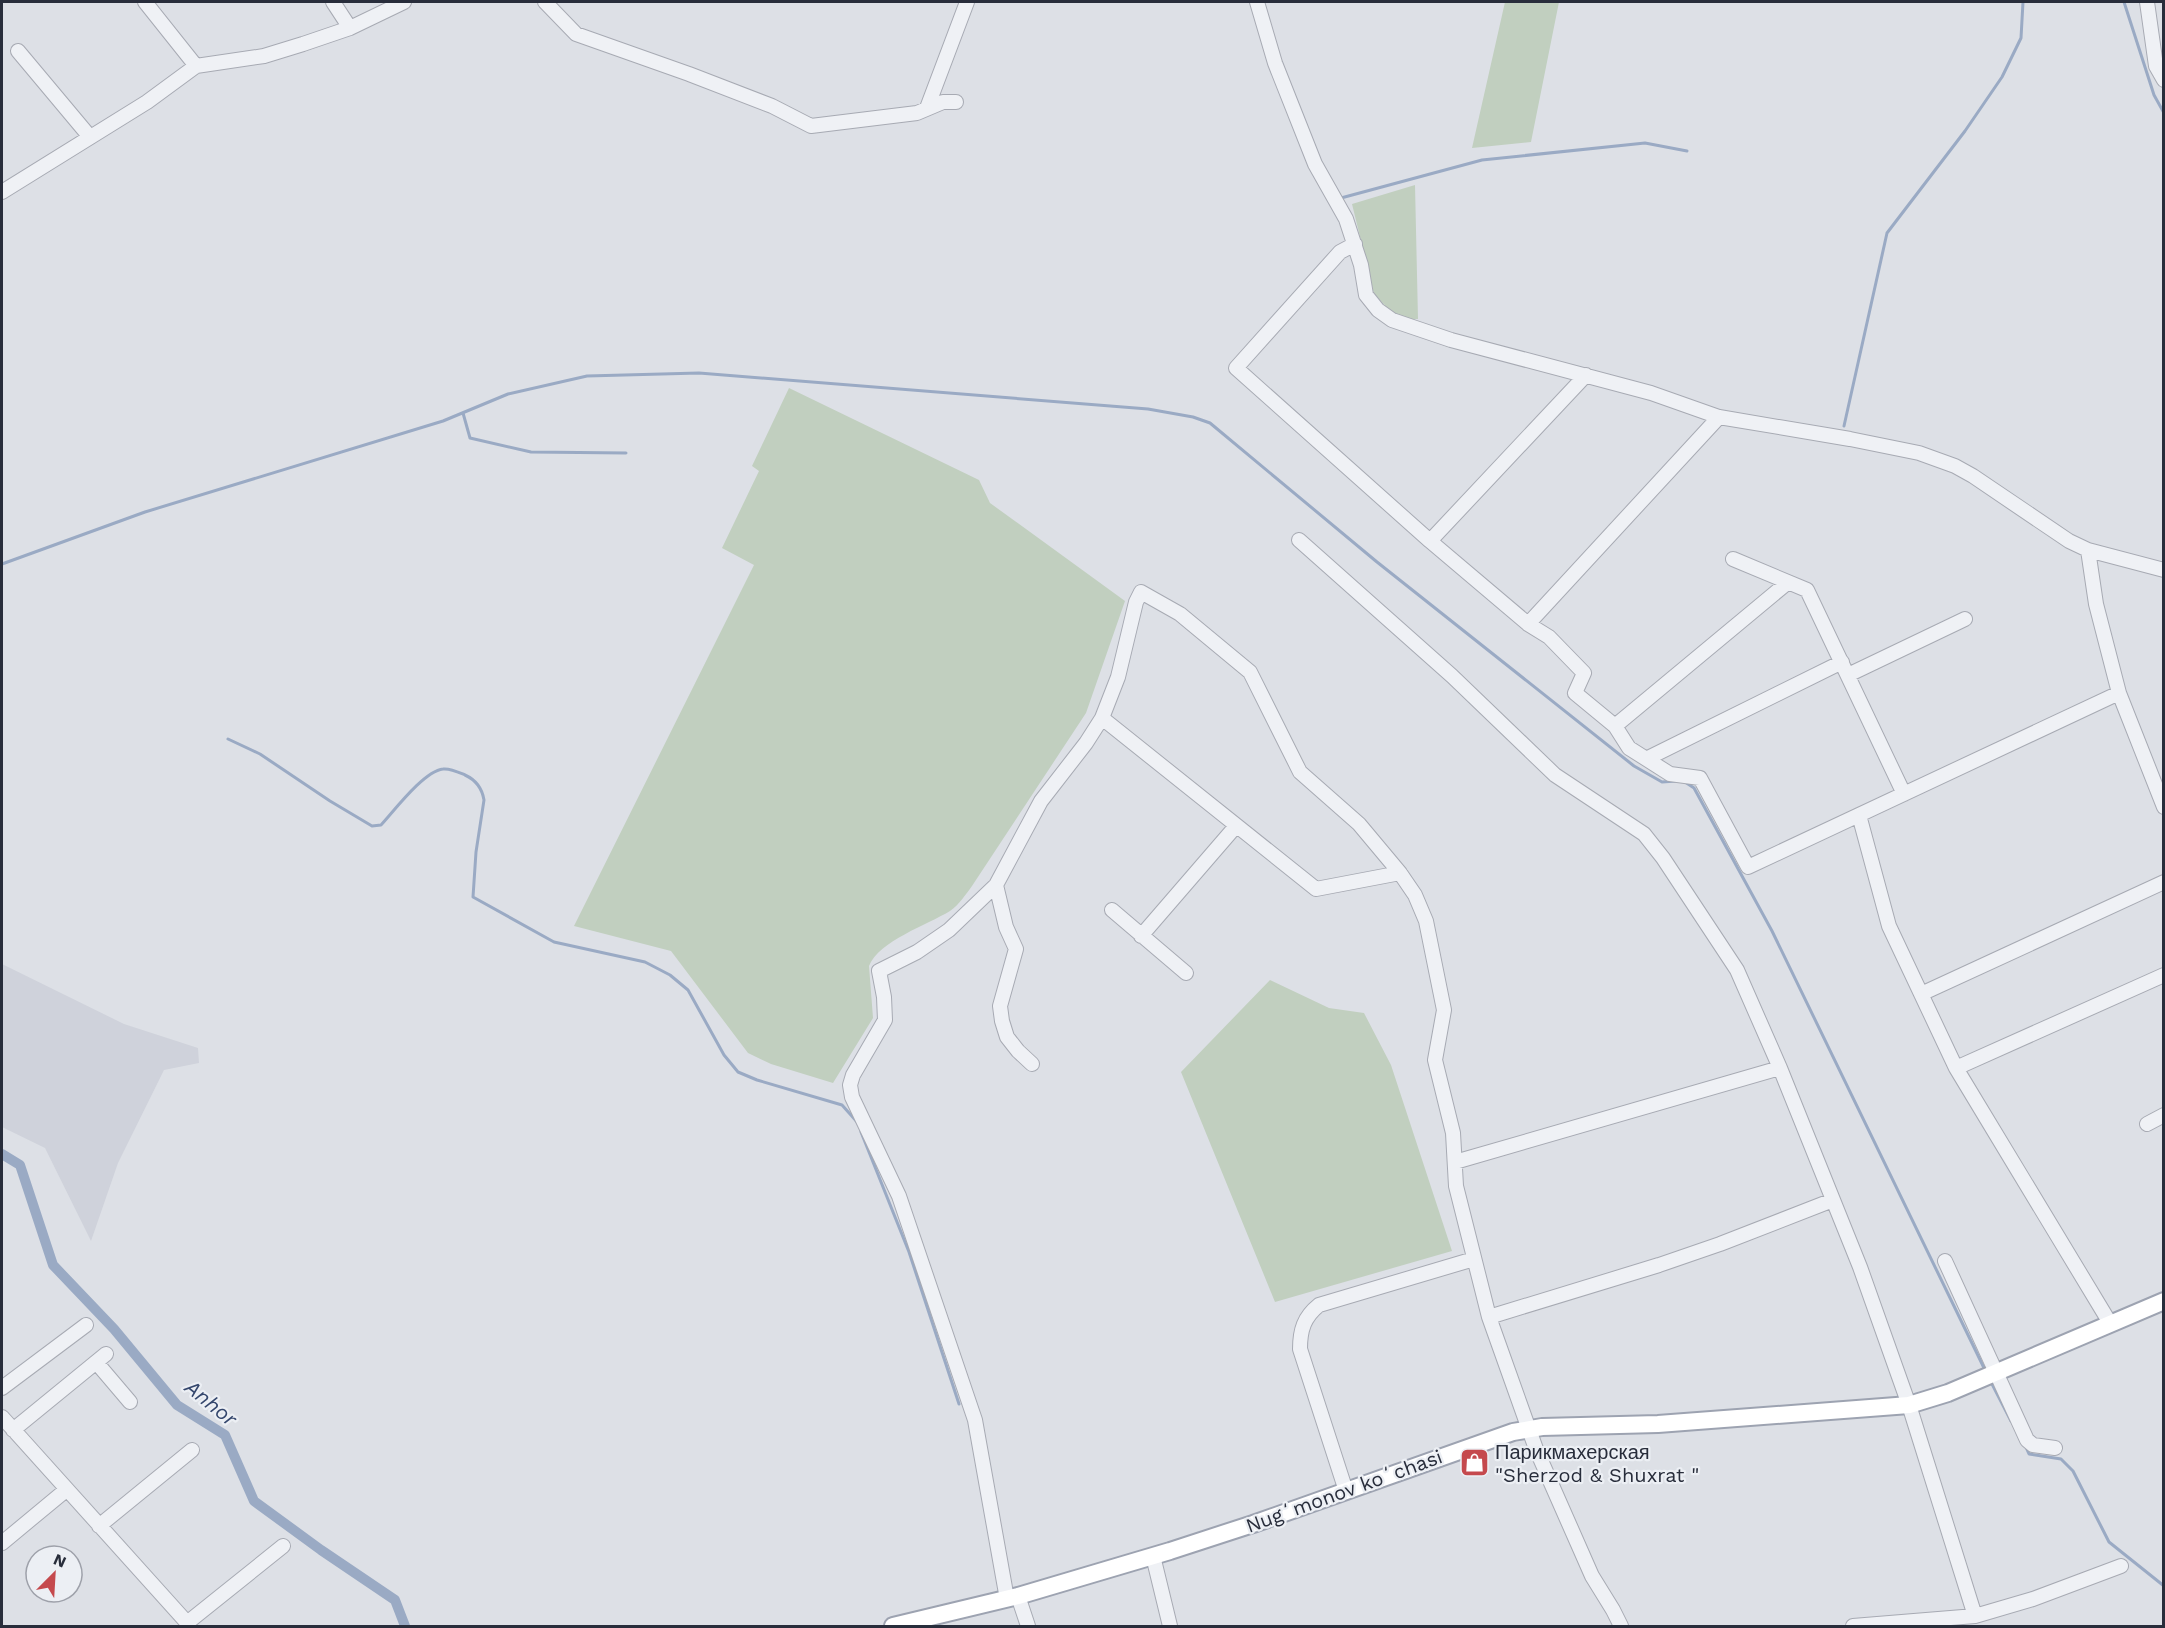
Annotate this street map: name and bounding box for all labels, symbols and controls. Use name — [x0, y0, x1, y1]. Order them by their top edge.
water label: Anhor — [180, 1374, 243, 1431]
place label: Парикмахерская "Sherzod & Shuxrat " — [1495, 1440, 1699, 1487]
street label: Nugʻmonov koʻchasi — [1242, 1444, 1446, 1538]
shop icon: Парикмахерская "Sherzod & Shuxrat " — [1458, 1447, 1490, 1479]
north arrow — [24, 1544, 84, 1604]
text: N — [51, 1550, 69, 1572]

